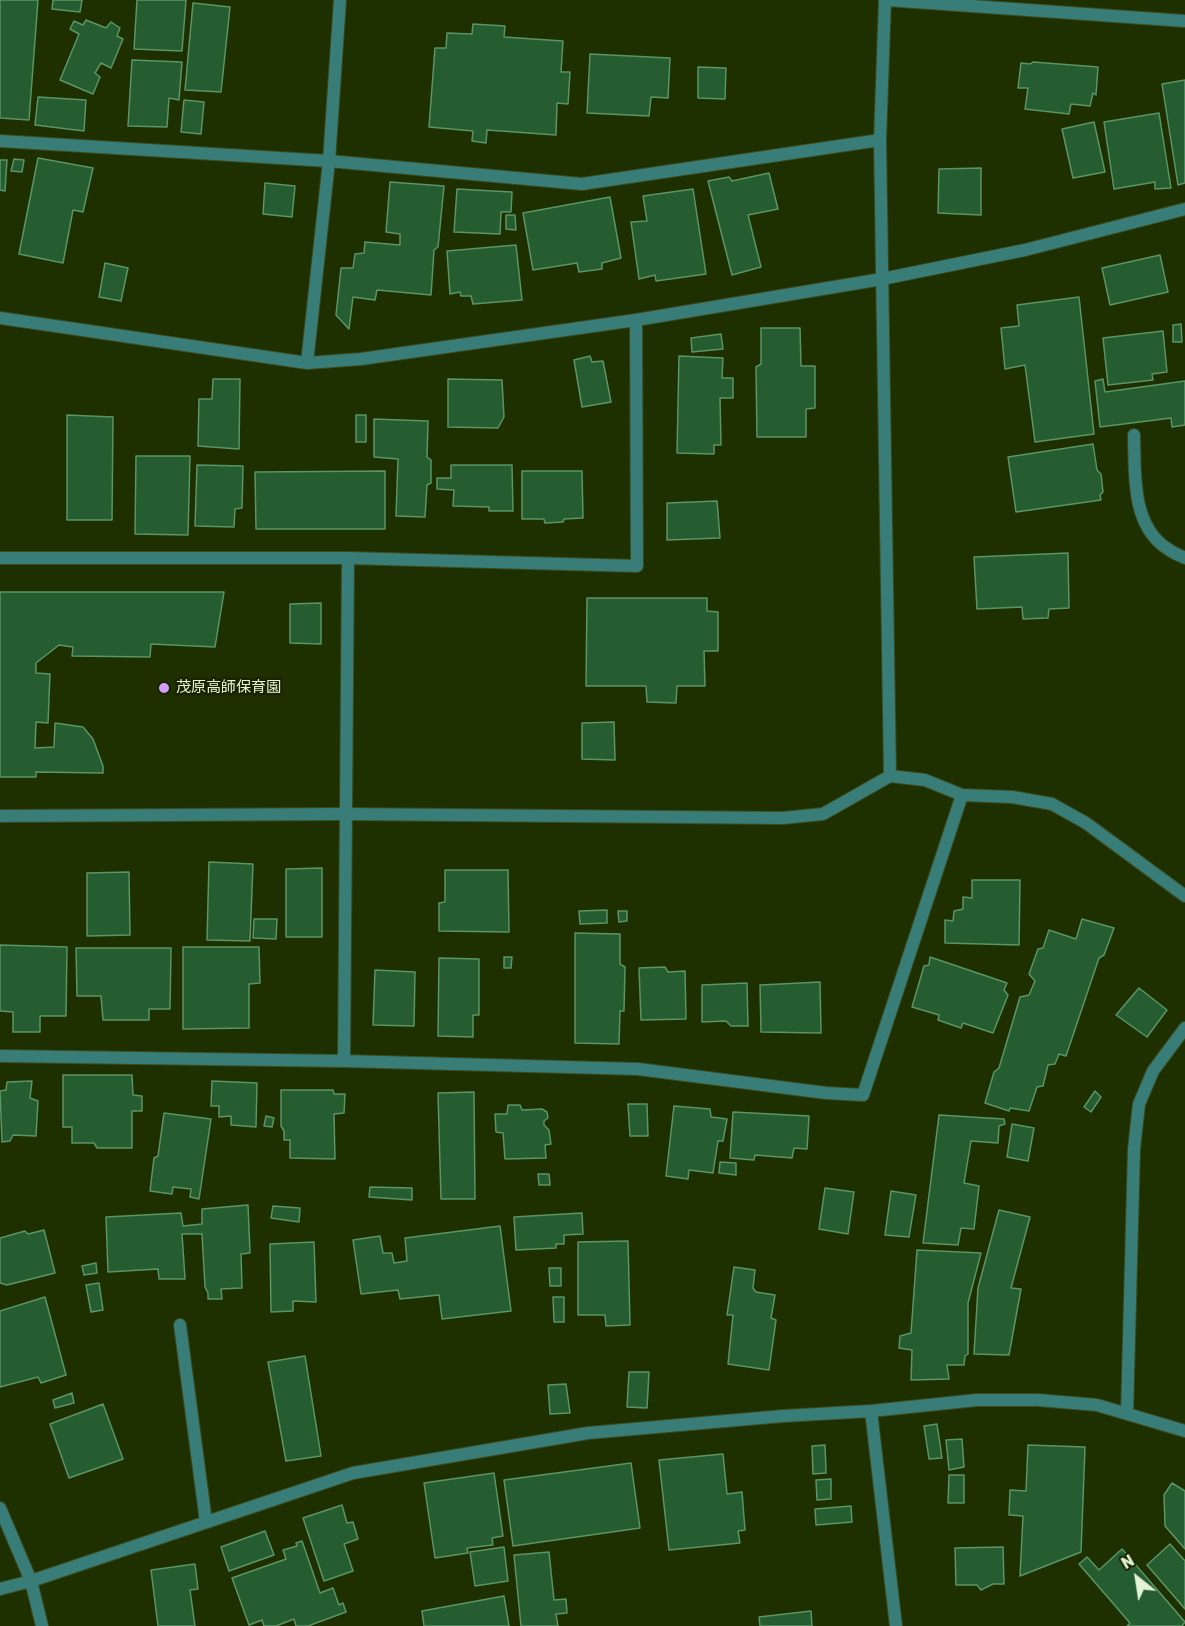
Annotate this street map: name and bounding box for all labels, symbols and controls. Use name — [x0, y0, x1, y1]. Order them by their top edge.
place label: 茂原高師保育園 — [176, 679, 281, 697]
marker: 茂原高師保育園 — [157, 681, 171, 695]
north arrow — [1107, 1548, 1167, 1608]
text: N — [1118, 1551, 1137, 1573]

